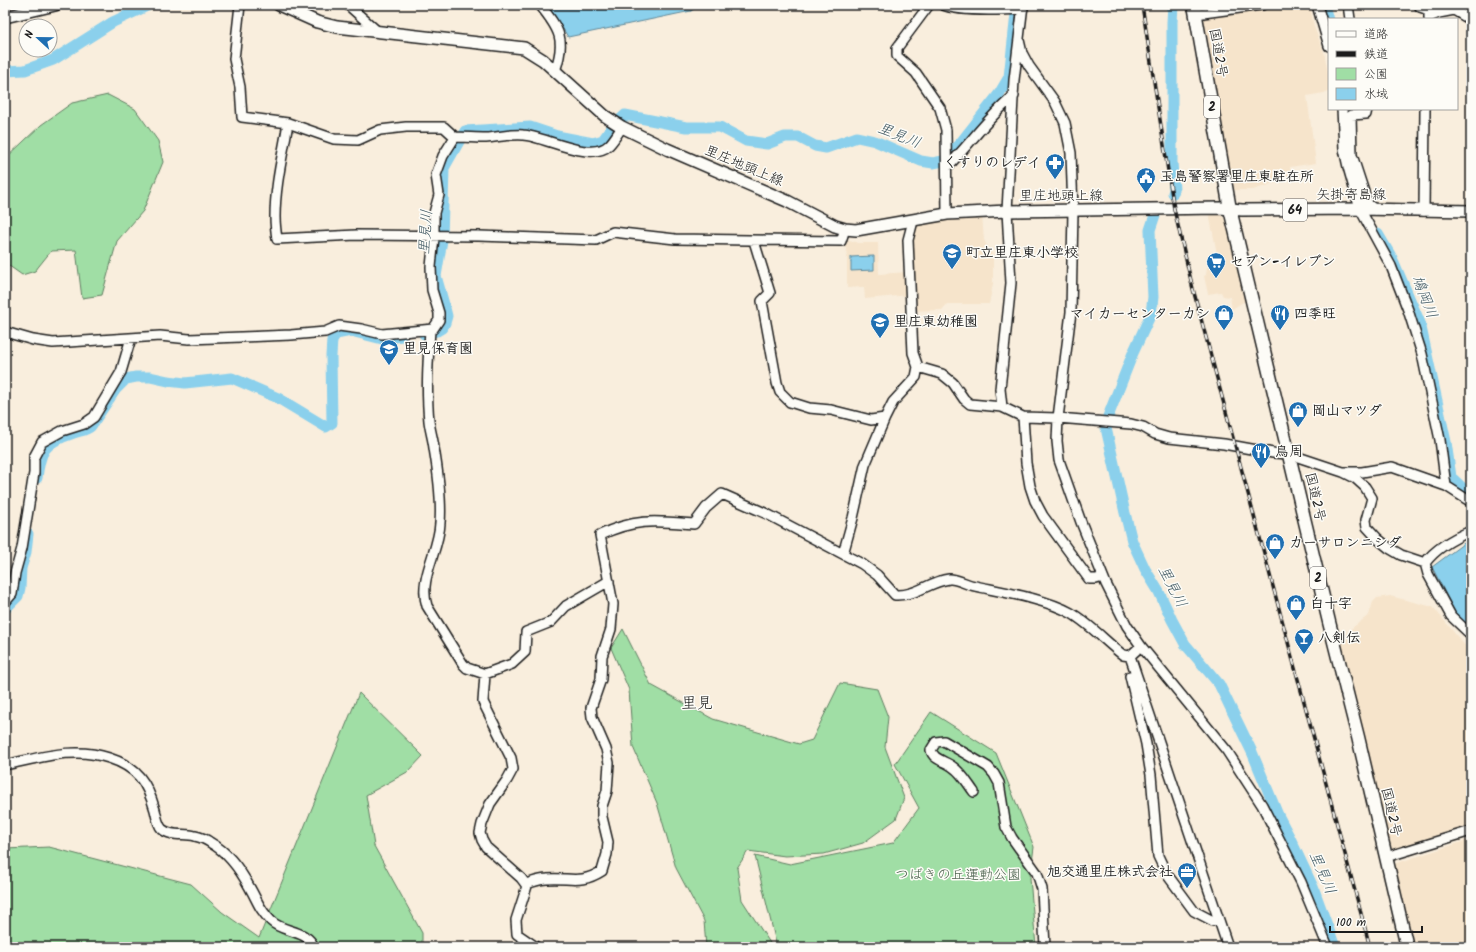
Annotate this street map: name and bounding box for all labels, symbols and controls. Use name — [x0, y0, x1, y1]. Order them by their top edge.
north arrow — [18, 18, 58, 58]
legend — [1328, 18, 1458, 110]
text: 道路 — [1364, 25, 1388, 44]
street label: 国道2号 — [1203, 26, 1233, 80]
text: N — [20, 28, 39, 41]
text: 鉄道 — [1364, 45, 1388, 64]
text: 公園 — [1364, 65, 1388, 84]
text: 水域 — [1364, 85, 1388, 104]
road number: 2 — [1204, 96, 1220, 118]
water label: 里見川 — [874, 116, 924, 156]
street label: 里庄地頭上線 — [701, 139, 787, 193]
place label: くすりのレデイ — [943, 152, 1041, 174]
pharmacy icon: くすりのレデイ — [1044, 152, 1066, 180]
public building icon: 玉島警察署里庄東駐在所 — [1135, 166, 1157, 194]
place label: 玉島警察署里庄東駐在所 — [1160, 166, 1314, 188]
street label: 矢掛寄島線 — [1316, 184, 1386, 206]
street label: 里庄地頭上線 — [1019, 185, 1103, 207]
road number: 64 — [1283, 199, 1307, 221]
water label: 里見川 — [412, 209, 440, 255]
school or university icon: 町立里庄東小学校 — [941, 242, 963, 270]
place label: 町立里庄東小学校 — [966, 242, 1078, 264]
supermarket icon: セブン-イレブン — [1205, 251, 1227, 279]
place label: セブン-イレブン — [1230, 251, 1335, 273]
water label: 鳩岡川 — [1405, 272, 1443, 322]
place label: マイカーセンターカシ — [1070, 303, 1210, 325]
shop icon: マイカーセンターカシ — [1213, 303, 1235, 331]
restaurant icon: 四季旺 — [1269, 303, 1291, 331]
place label: 四季旺 — [1294, 303, 1336, 325]
school or university icon: 里庄東幼稚園 — [869, 311, 891, 339]
place label: 里庄東幼稚園 — [894, 311, 978, 333]
school or university icon: 里見保育園 — [378, 338, 400, 366]
place label: 里見保育園 — [403, 338, 473, 360]
shop icon: 岡山マツダ — [1287, 400, 1309, 428]
place label: 岡山マツダ — [1312, 400, 1382, 422]
restaurant icon: 鳥周 — [1250, 441, 1272, 469]
place label: 鳥周 — [1275, 441, 1303, 463]
street label: 国道2号 — [1299, 470, 1331, 524]
shop icon: カーサロンニシダ — [1264, 532, 1286, 560]
place label: カーサロンニシダ — [1289, 532, 1402, 554]
water label: 里見川 — [1151, 561, 1193, 613]
road number: 2 — [1310, 567, 1326, 589]
shop icon: 白十字 — [1285, 593, 1307, 621]
place label: 白十字 — [1310, 593, 1352, 615]
bar icon: 八剣伝 — [1293, 627, 1315, 655]
place label: 八剣伝 — [1318, 627, 1360, 649]
district label: 里見 — [681, 691, 713, 716]
street label: 国道2号 — [1375, 785, 1407, 839]
water label: 里見川 — [1302, 848, 1342, 898]
place label: 旭交通里庄株式会社 — [1047, 861, 1173, 883]
office icon: 旭交通里庄株式会社 — [1176, 861, 1198, 889]
park label: つばきの丘運動公園 — [895, 864, 1021, 886]
scale bar — [1330, 908, 1422, 934]
text: 100 m — [1336, 913, 1367, 932]

